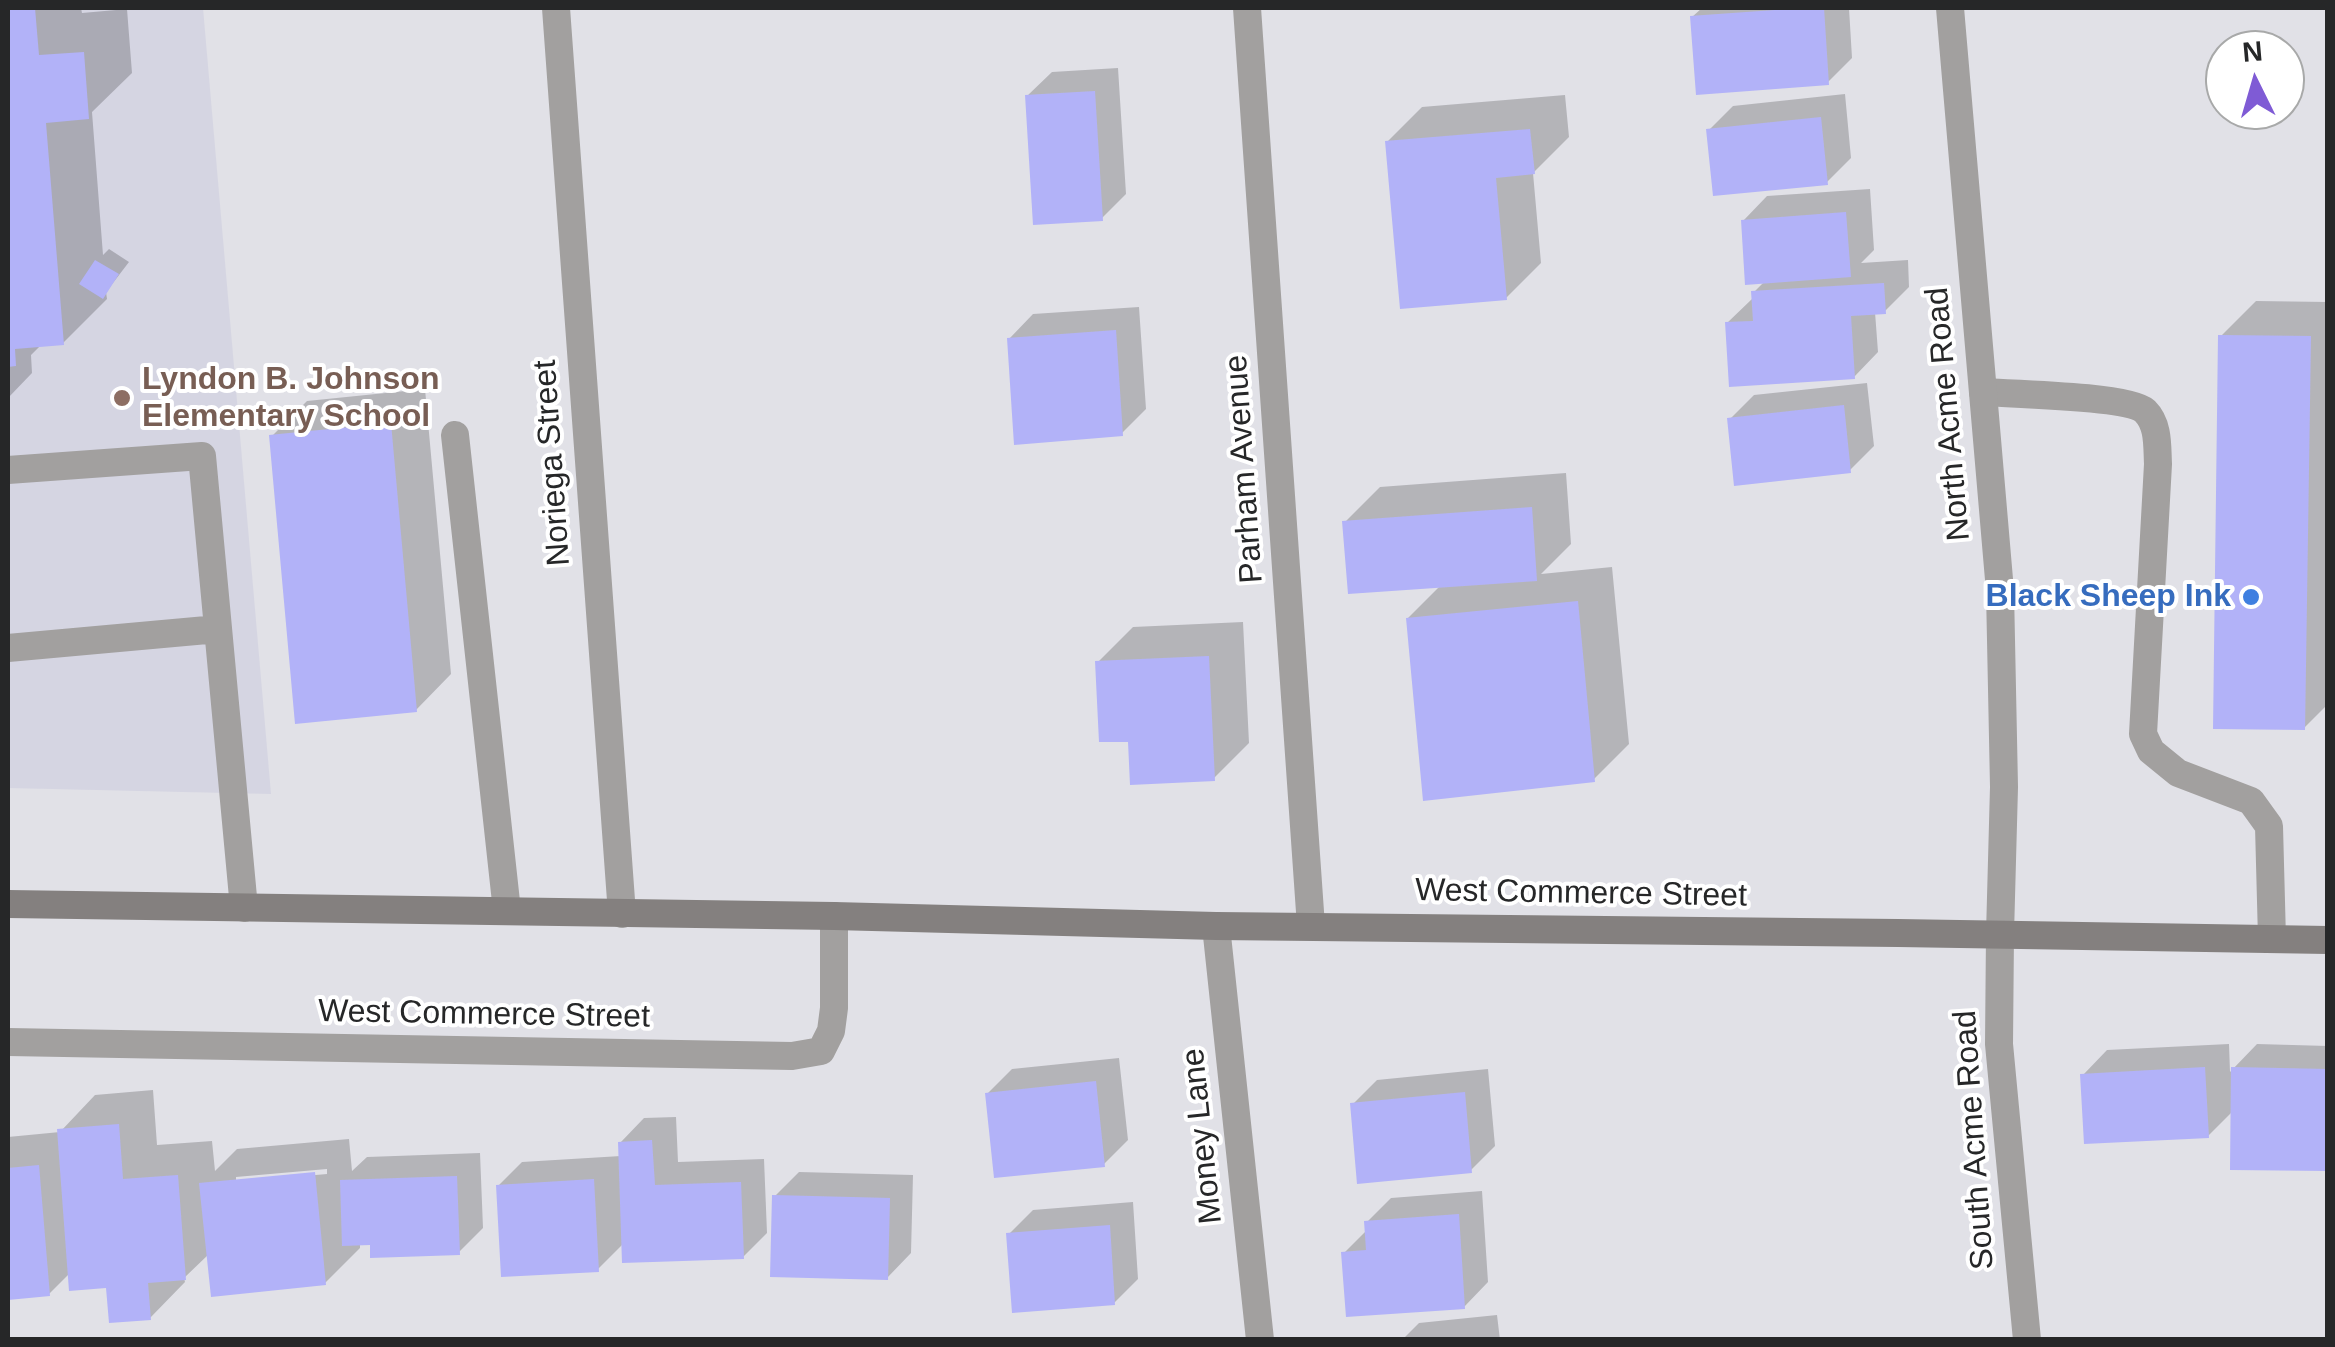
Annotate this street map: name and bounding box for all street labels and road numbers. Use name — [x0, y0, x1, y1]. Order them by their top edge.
street label: North Acme Road — [1919, 286, 1979, 542]
street label: Parham Avenue — [1218, 353, 1272, 585]
street label: Noriega Street — [527, 359, 579, 567]
street label: West Commerce Street — [1415, 872, 1747, 916]
street label: West Commerce Street — [318, 993, 650, 1037]
street label: South Acme Road — [1947, 1009, 2003, 1271]
street label: Money Lane — [1175, 1046, 1231, 1226]

